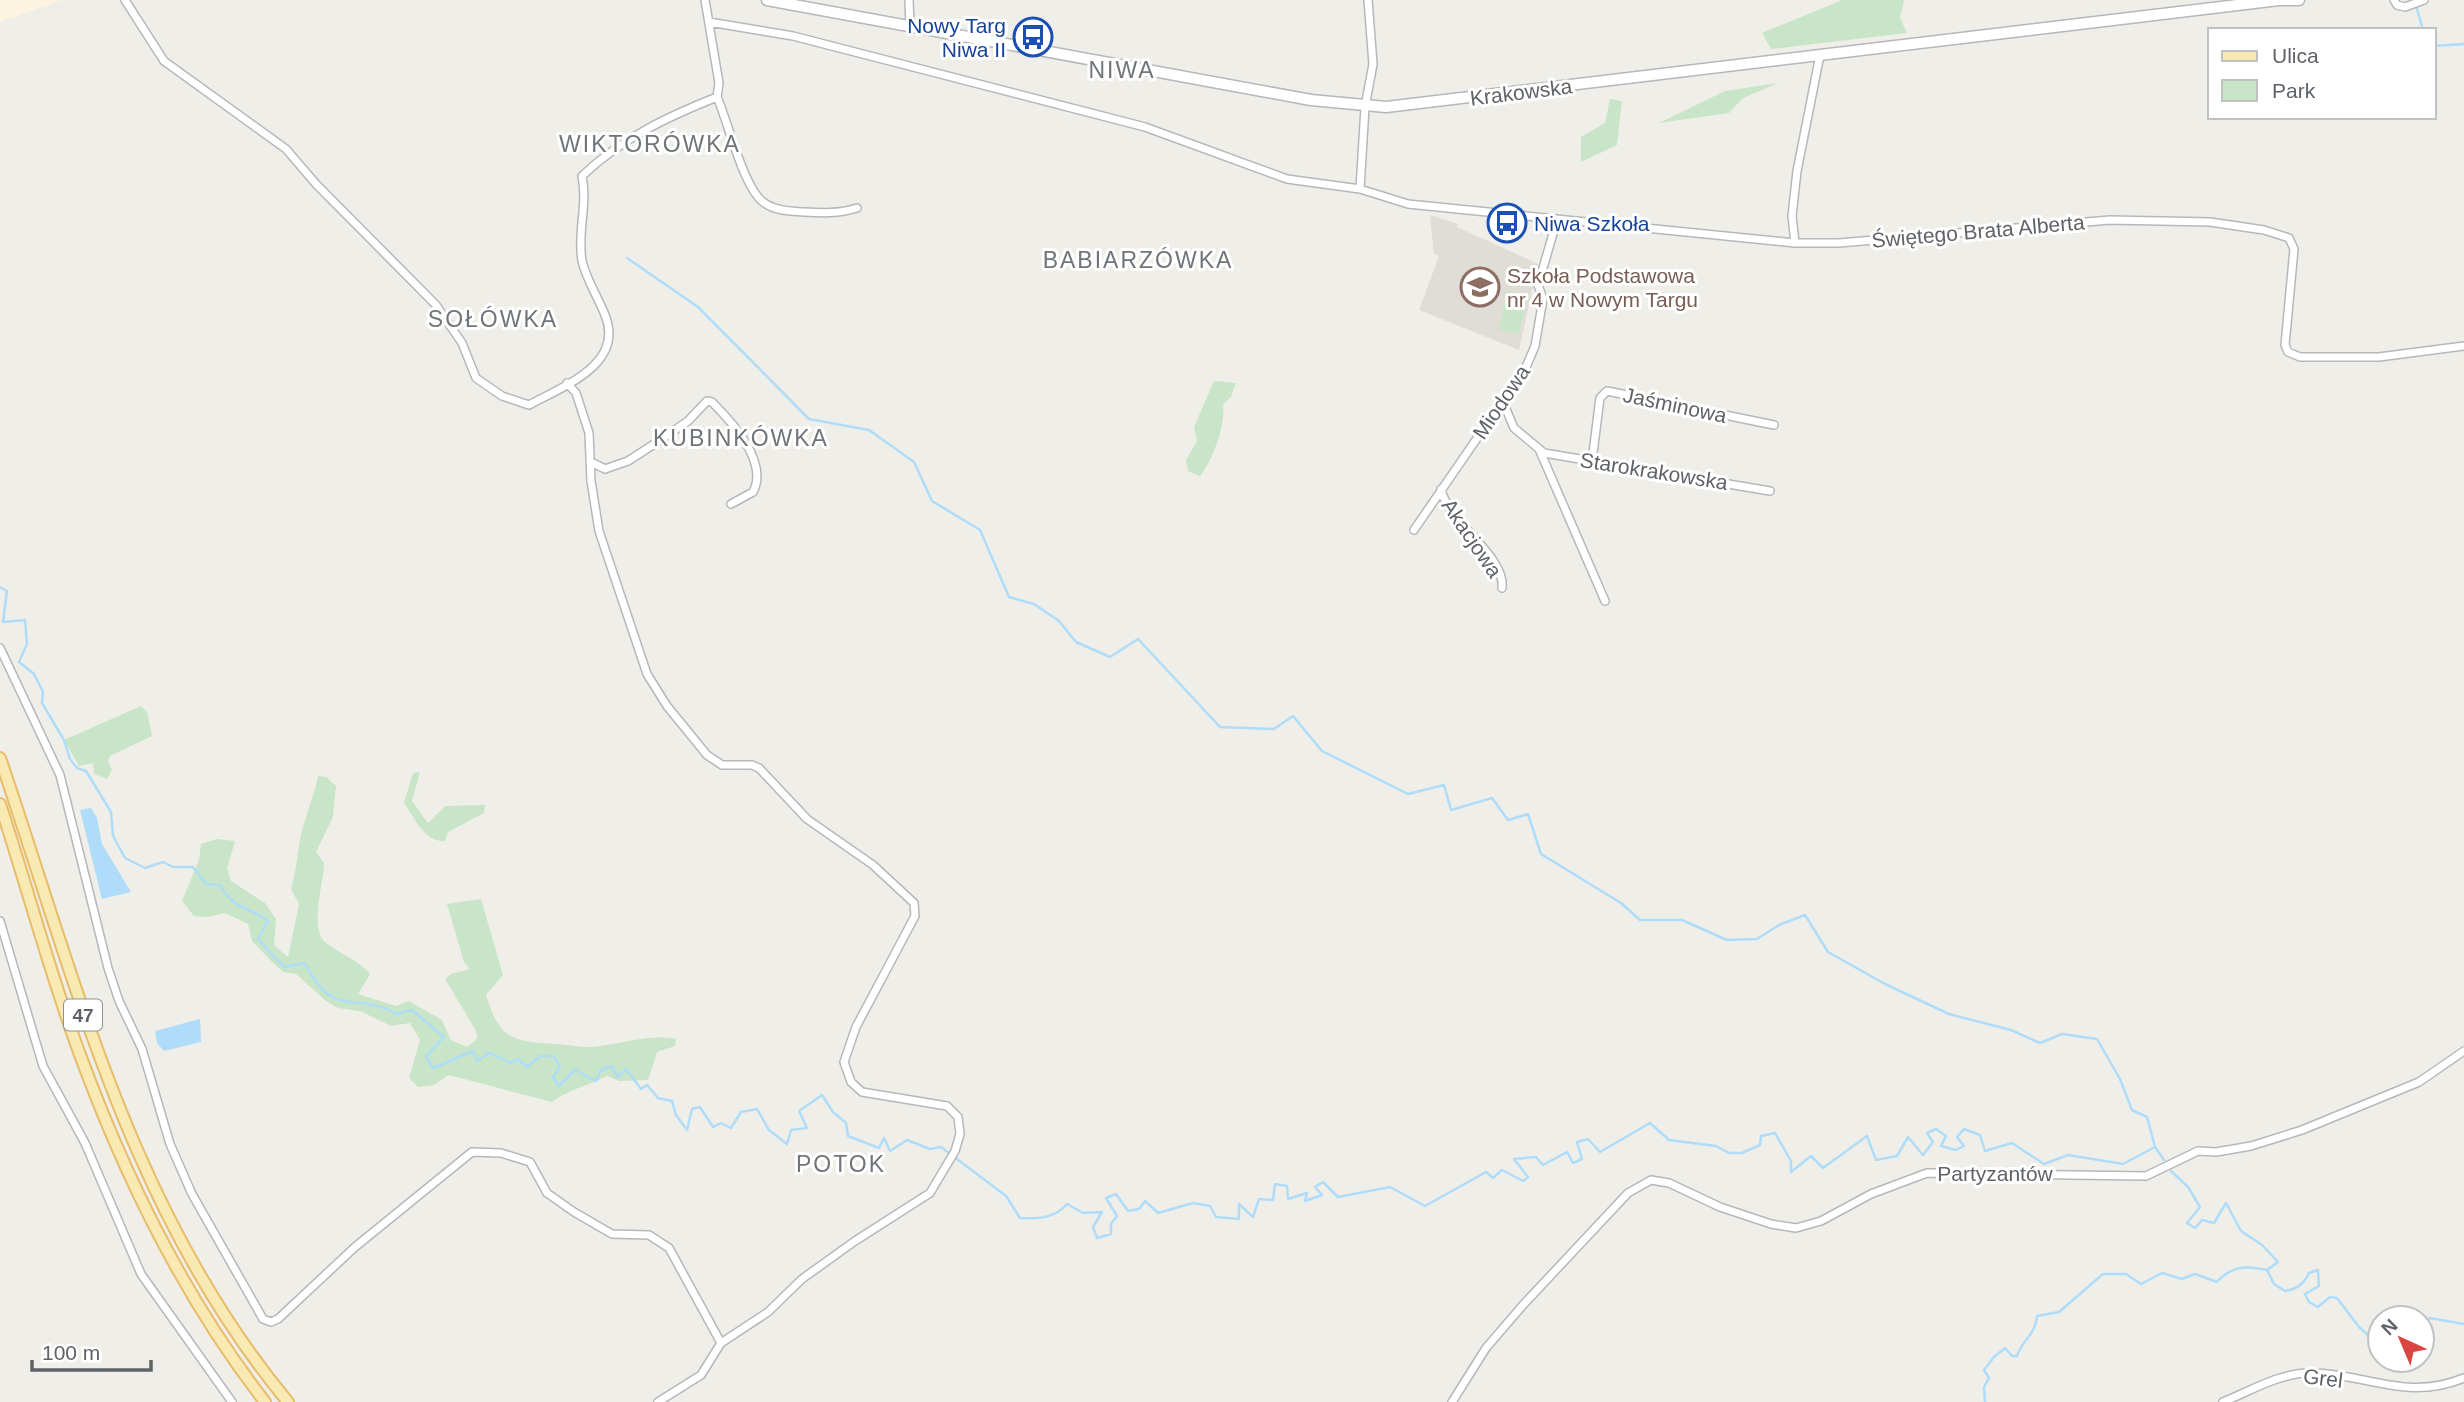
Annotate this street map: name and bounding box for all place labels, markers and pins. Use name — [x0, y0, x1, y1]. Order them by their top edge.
place label: Nowy Targ Niwa II — [907, 14, 1006, 61]
bus stop icon: Nowy Targ Niwa II — [1012, 16, 1054, 58]
bus stop icon: Niwa Szkoła — [1486, 202, 1528, 244]
place label: Niwa Szkoła — [1534, 212, 1650, 235]
place label: Szkoła Podstawowa nr 4 w Nowym Targu — [1507, 264, 1698, 311]
school or university icon: Szkoła Podstawowa nr 4 w Nowym Targu — [1459, 266, 1501, 308]

